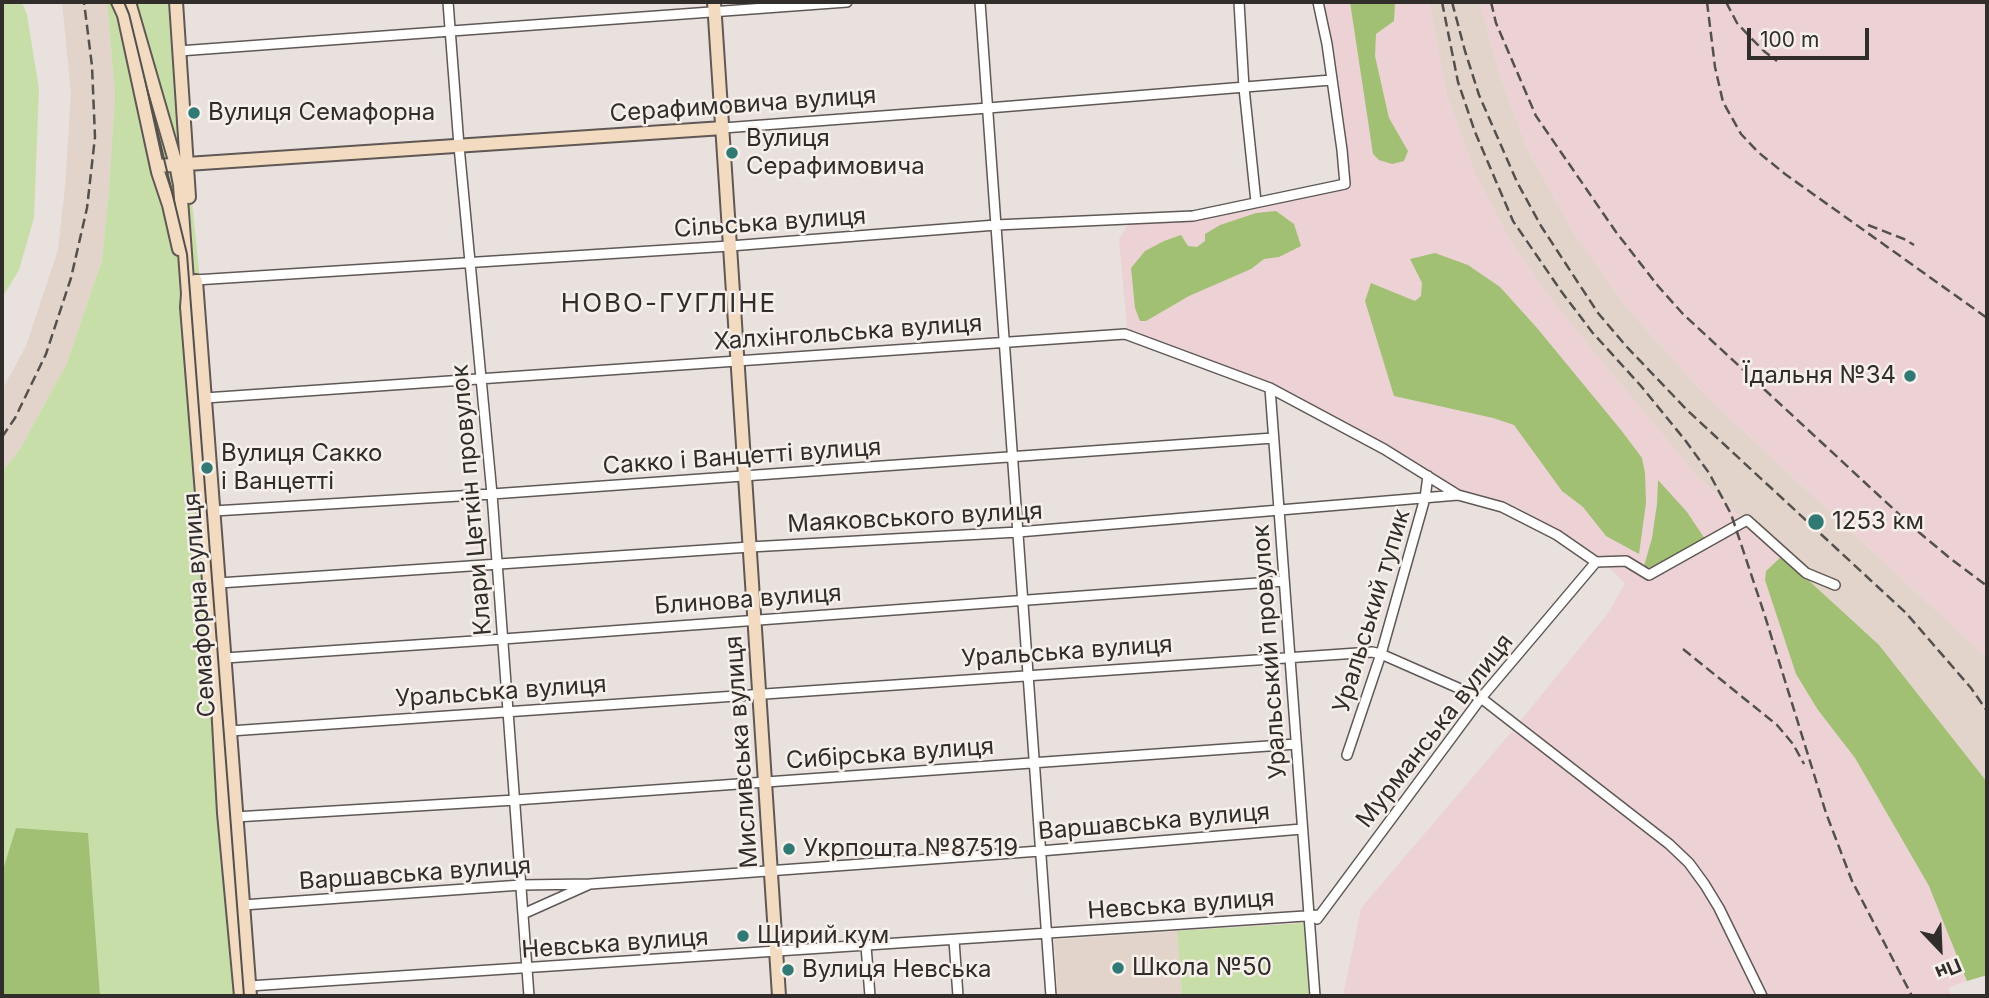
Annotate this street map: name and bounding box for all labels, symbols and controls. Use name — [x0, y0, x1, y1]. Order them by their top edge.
scale bar — [1751, 14, 1874, 58]
text: 100 m — [1760, 27, 1819, 52]
street label: Серафимовича вулиця — [609, 81, 877, 129]
place label: Вулиця Семафорна — [208, 99, 435, 127]
marker: Вулиця Семафорна — [186, 105, 202, 121]
place label: Вулиця Серафимовича — [746, 125, 925, 181]
marker: Вулиця Серафимовича — [724, 145, 740, 161]
street label: Сільська вулиця — [673, 202, 867, 244]
district label: НОВО-ГУГЛІНЕ — [562, 288, 776, 320]
street label: Халхінгольська вулиця — [713, 309, 983, 357]
place label: Їдальня №34 — [1743, 362, 1896, 390]
street label: Клари Цеткін провулок — [446, 363, 498, 637]
marker: Їдальня №34 — [1902, 368, 1918, 384]
street label: Сакко і Ванцетті вулиця — [602, 433, 882, 481]
place label: Вулиця Сакко і Ванцетті — [221, 440, 382, 496]
marker: Вулиця Сакко і Ванцетті — [199, 460, 215, 476]
street label: Семафорна вулиця — [178, 492, 222, 718]
street label: Маяковського вулиця — [787, 497, 1043, 539]
street label: Уральський тупик — [1327, 506, 1417, 716]
place label: 1253 км — [1832, 508, 1924, 536]
marker: 1253 км — [1806, 512, 1826, 532]
street label: Уральський провулок — [1247, 524, 1293, 780]
street label: Блинова вулиця — [653, 579, 843, 621]
street label: Мурманська вулиця — [1350, 628, 1520, 834]
street label: Уральська вулиця — [960, 630, 1174, 674]
street label: Мисливська вулиця — [720, 635, 764, 869]
street label: Уральська вулиця — [394, 670, 608, 714]
street label: Сибірська вулиця — [785, 732, 995, 776]
street label: Варшавська вулиця — [1037, 798, 1271, 846]
place label: Укрпошта №87519 — [803, 835, 1018, 863]
marker: Укрпошта №87519 — [781, 841, 797, 857]
street label: Варшавська вулиця — [298, 852, 532, 896]
street label: Невська вулиця — [1087, 884, 1275, 926]
north arrow — [1905, 914, 1975, 984]
place label: Щирий кум — [757, 922, 889, 950]
street label: Невська вулиця — [521, 923, 709, 965]
marker: Щирий кум — [735, 928, 751, 944]
text: Пн — [1932, 953, 1965, 984]
place label: Школа №50 — [1132, 954, 1272, 982]
place label: Вулиця Невська — [802, 956, 991, 984]
marker: Школа №50 — [1110, 960, 1126, 976]
marker: Вулиця Невська — [780, 962, 796, 978]

